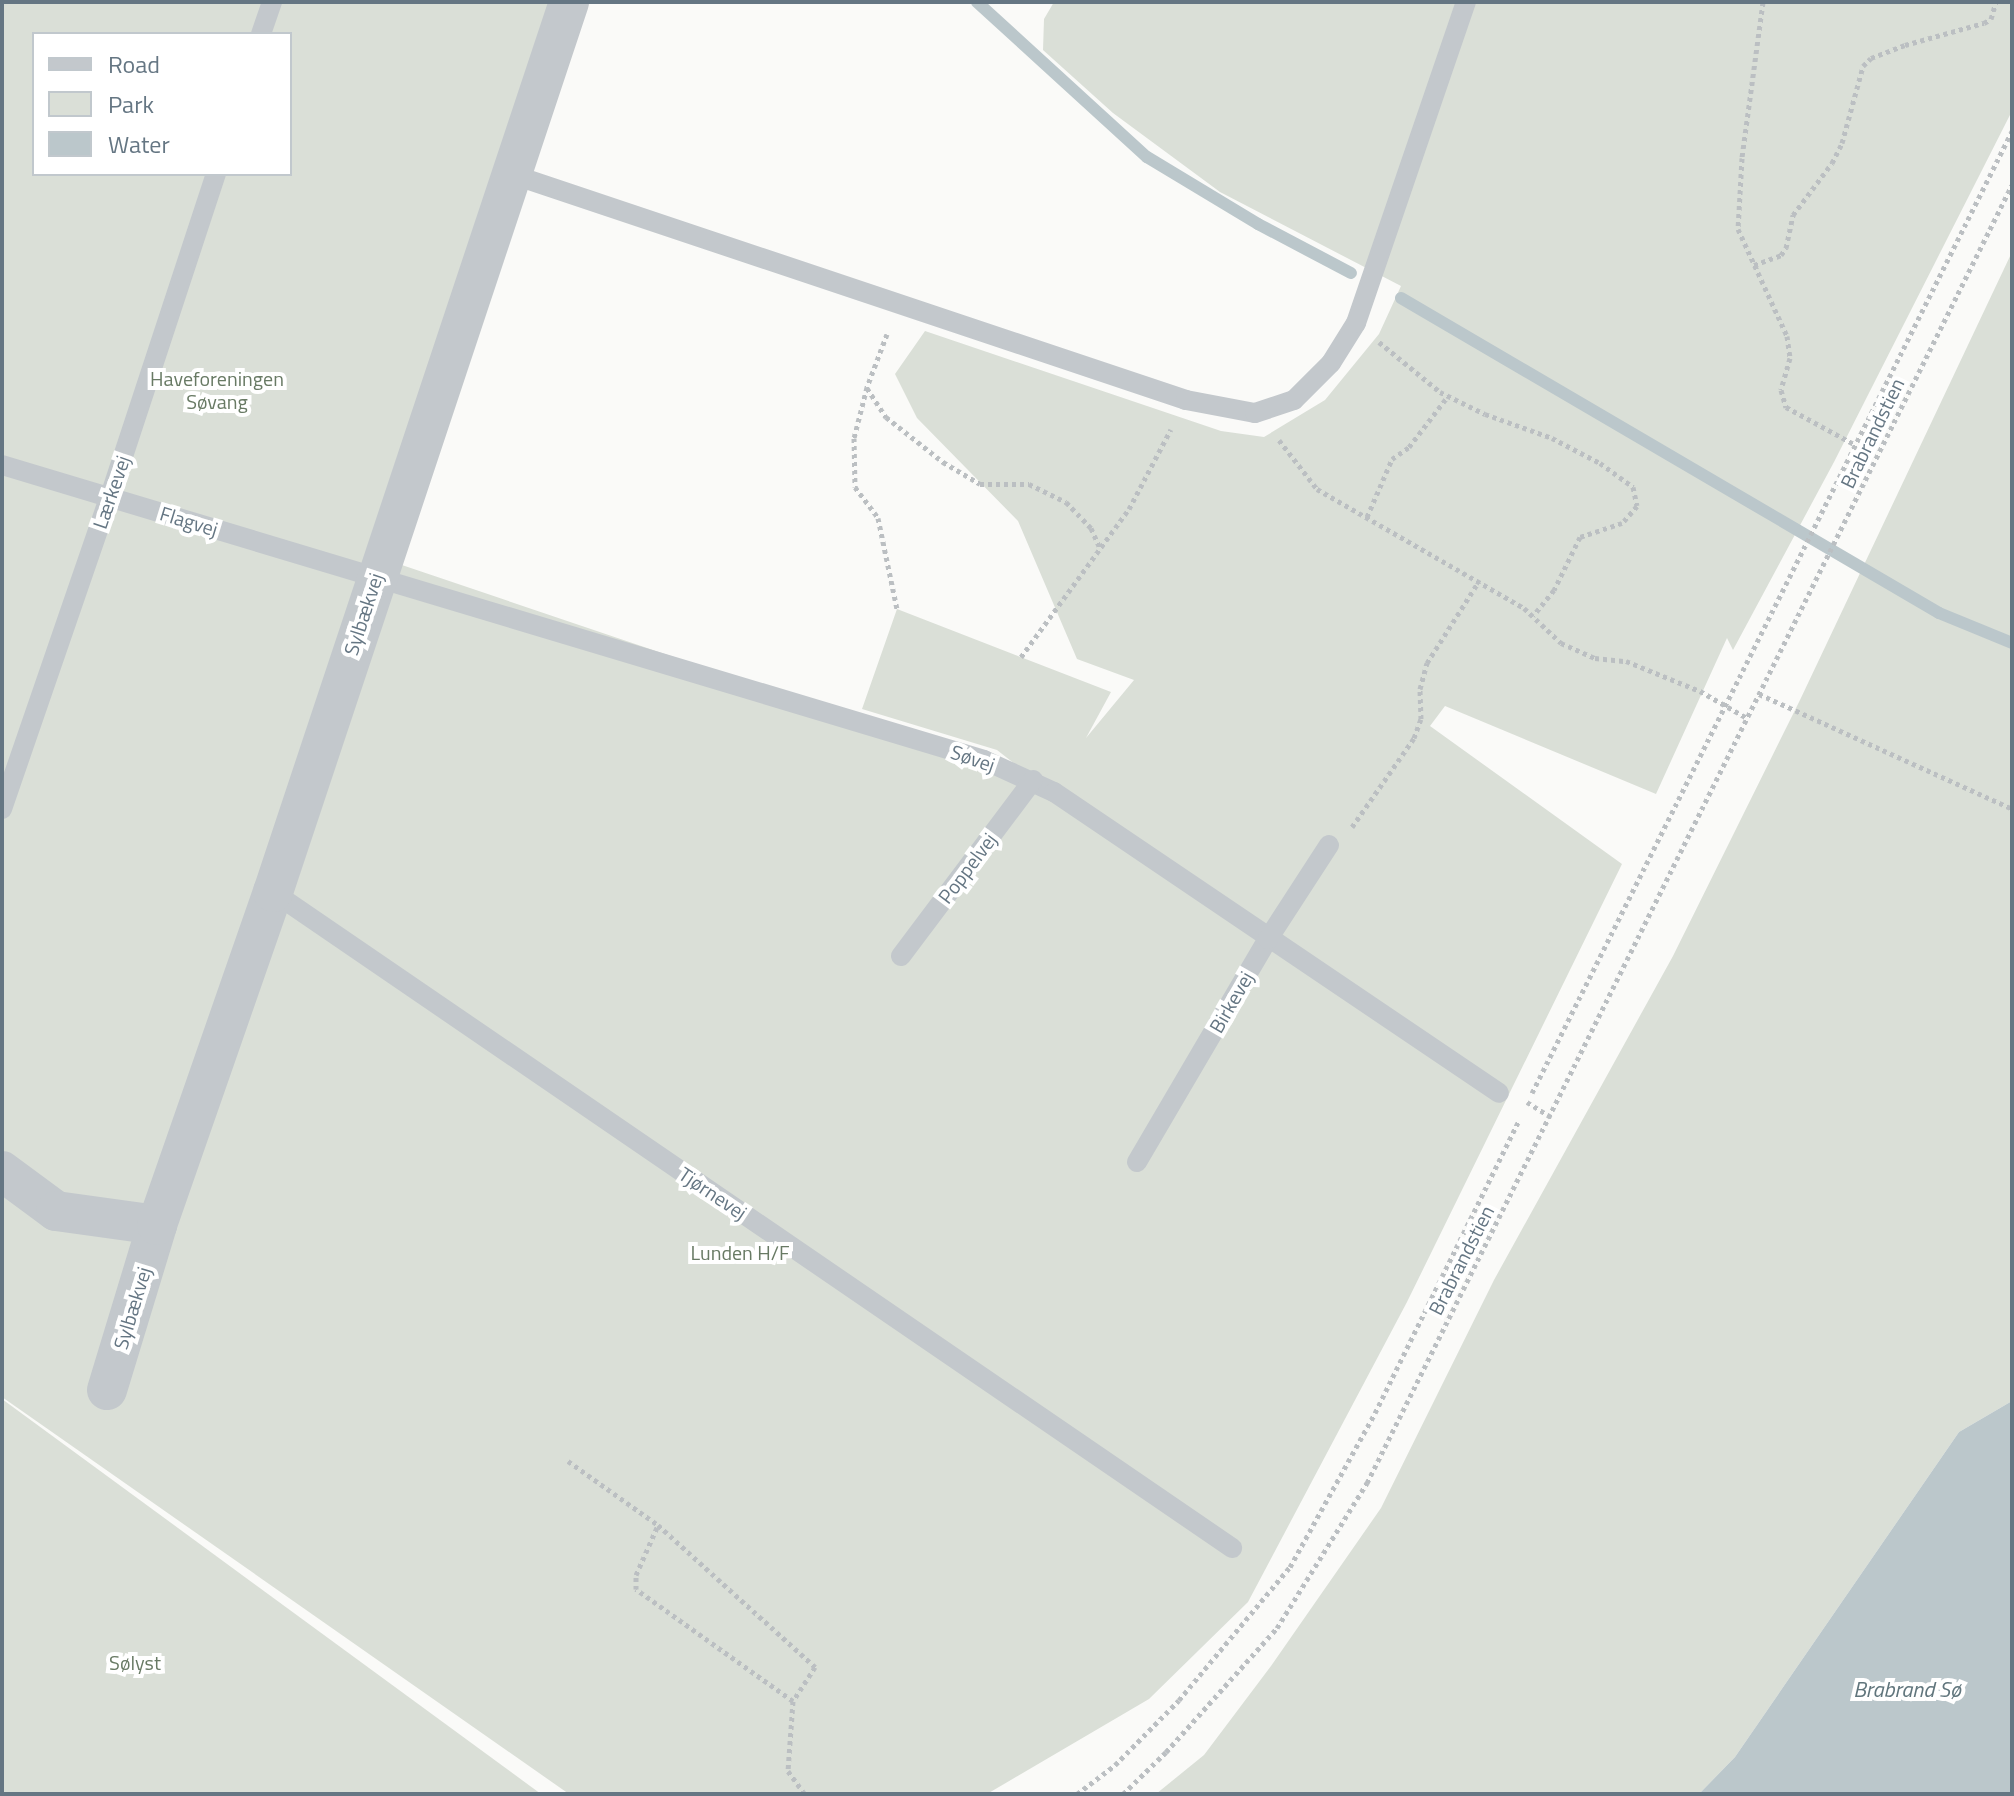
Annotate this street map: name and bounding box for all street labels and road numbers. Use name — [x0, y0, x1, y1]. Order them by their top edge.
street label: Brabrandstien — [1835, 374, 1909, 492]
street label: Lærkevej — [87, 452, 135, 532]
street label: Flagvej — [157, 501, 221, 541]
street label: Sylbækvej — [338, 570, 388, 658]
street label: Søvej — [948, 739, 998, 777]
street label: Poppelvej — [933, 828, 1001, 908]
street label: Birkevej — [1204, 967, 1258, 1037]
street label: Tjørnevej — [674, 1162, 752, 1224]
street label: Brabrandstien — [1423, 1201, 1499, 1319]
street label: Sylbækvej — [108, 1264, 156, 1352]

